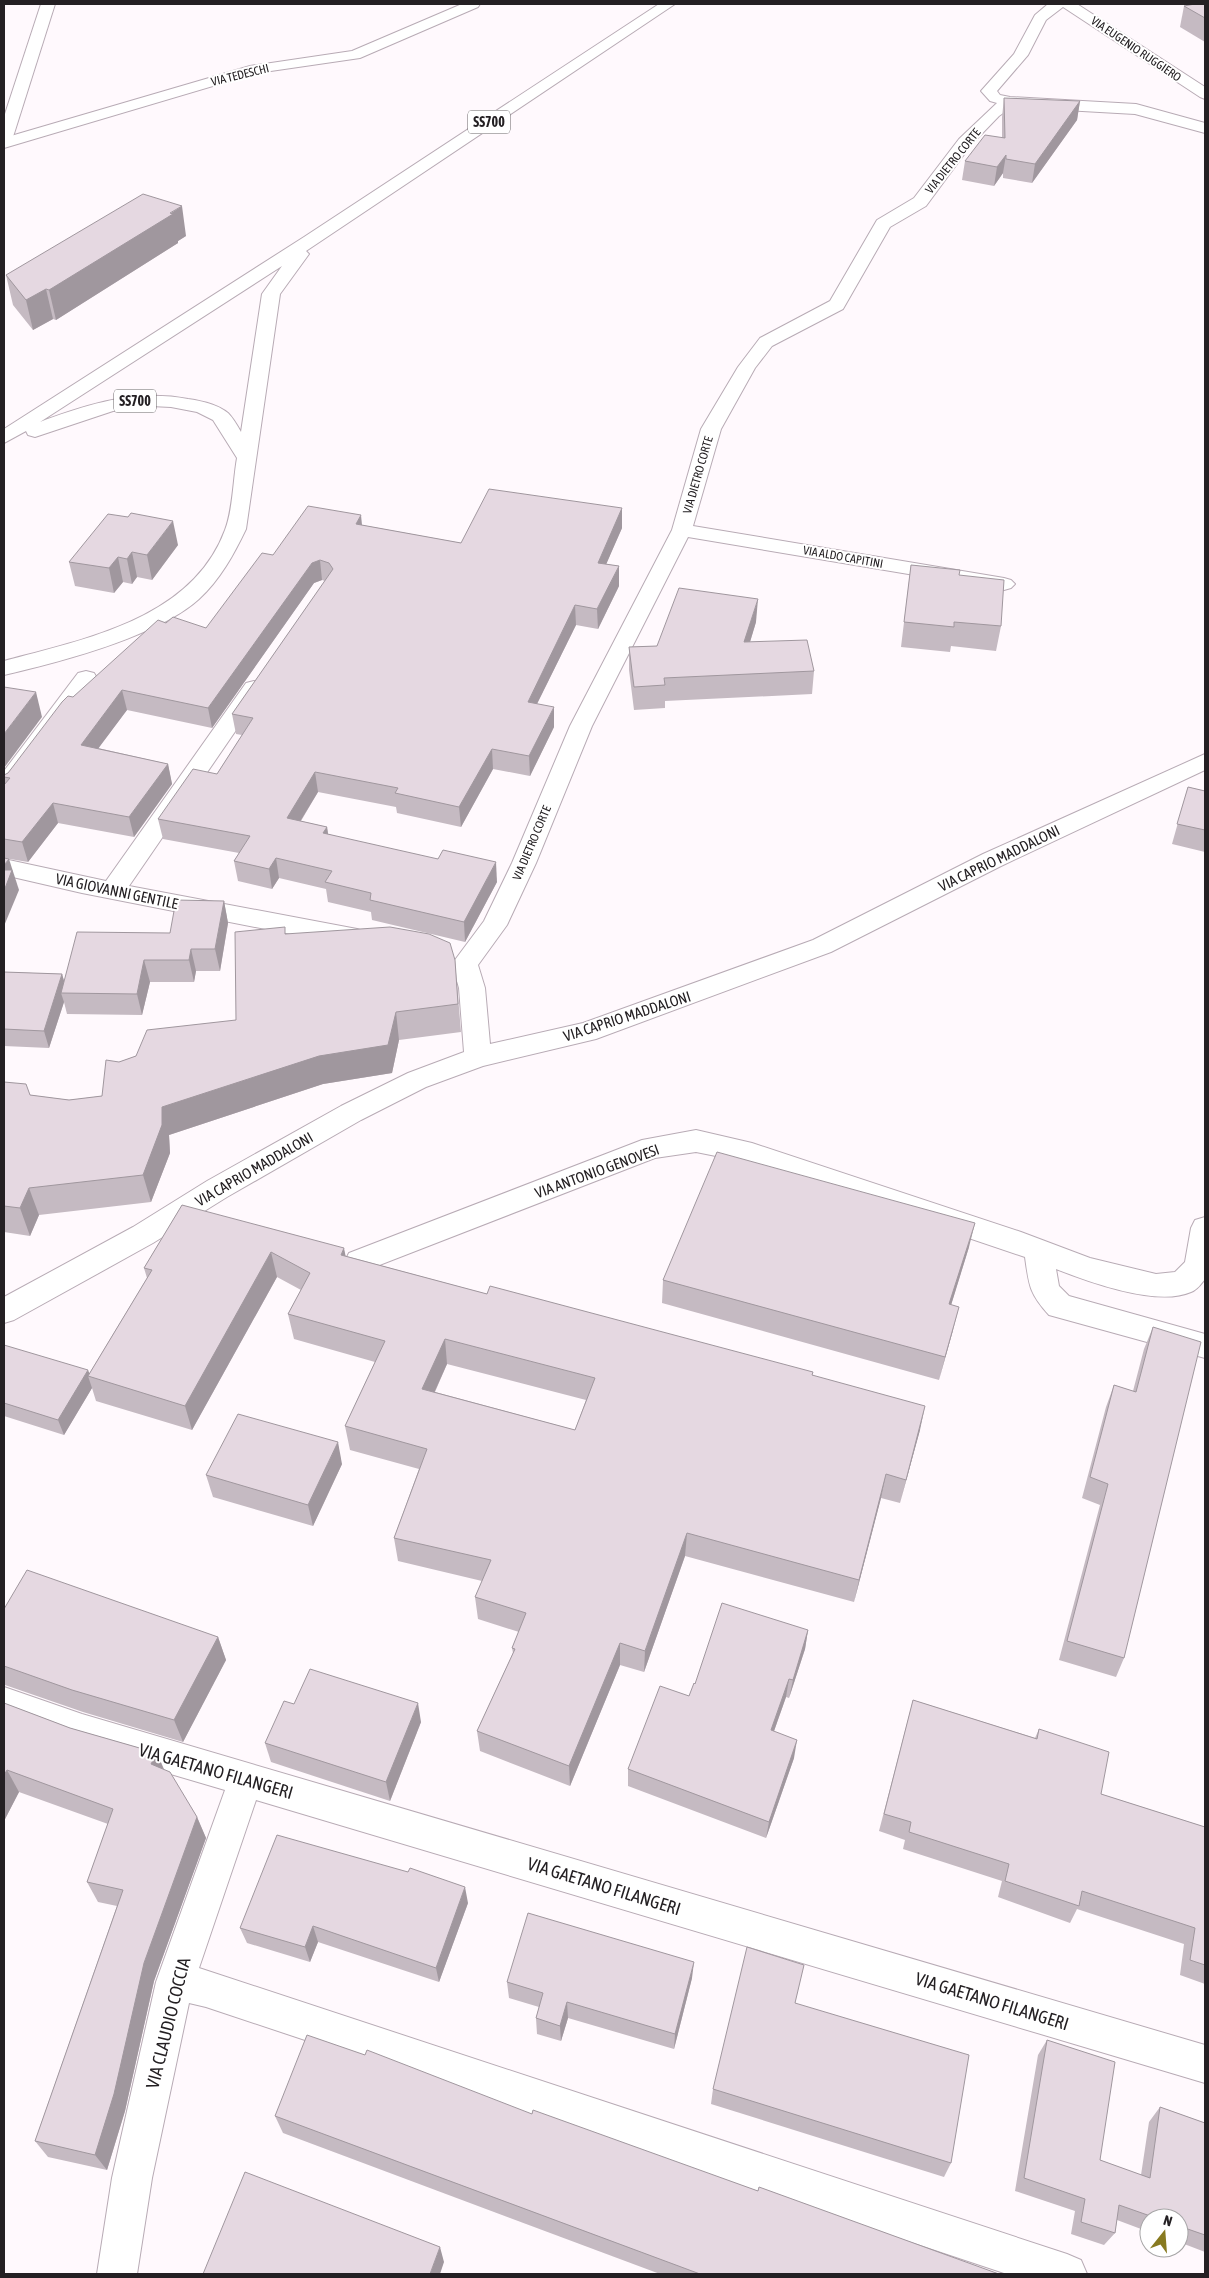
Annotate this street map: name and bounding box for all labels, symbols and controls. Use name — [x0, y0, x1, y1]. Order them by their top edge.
street label: VIA EUGENIO RUGGIERO — [1088, 14, 1184, 84]
street label: VIA TEDESCHI — [210, 61, 270, 89]
road number: SS700 — [468, 110, 510, 134]
street label: VIA DIETRO CORTE — [922, 126, 984, 196]
road number: SS700 — [114, 390, 156, 412]
street label: VIA DIETRO CORTE — [680, 435, 716, 515]
street label: VIA ALDO CAPITINI — [802, 543, 884, 571]
street label: VIA DIETRO CORTE — [510, 804, 554, 882]
street label: VIA CAPRIO MADDALONI — [936, 821, 1062, 895]
street label: VIA GIOVANNI GENTILE — [54, 870, 180, 912]
street label: VIA CAPRIO MADDALONI — [561, 987, 693, 1045]
street label: VIA CAPRIO MADDALONI — [192, 1128, 316, 1210]
street label: VIA ANTONIO GENOVESI — [533, 1141, 661, 1201]
street label: VIA GAETANO FILANGERI — [137, 1739, 295, 1803]
street label: VIA GAETANO FILANGERI — [525, 1853, 683, 1919]
street label: VIA CLAUDIO COCCIA — [142, 1955, 194, 2091]
street label: VIA GAETANO FILANGERI — [913, 1968, 1071, 2034]
north arrow — [1139, 2208, 1189, 2258]
text: N — [1162, 2212, 1174, 2229]

